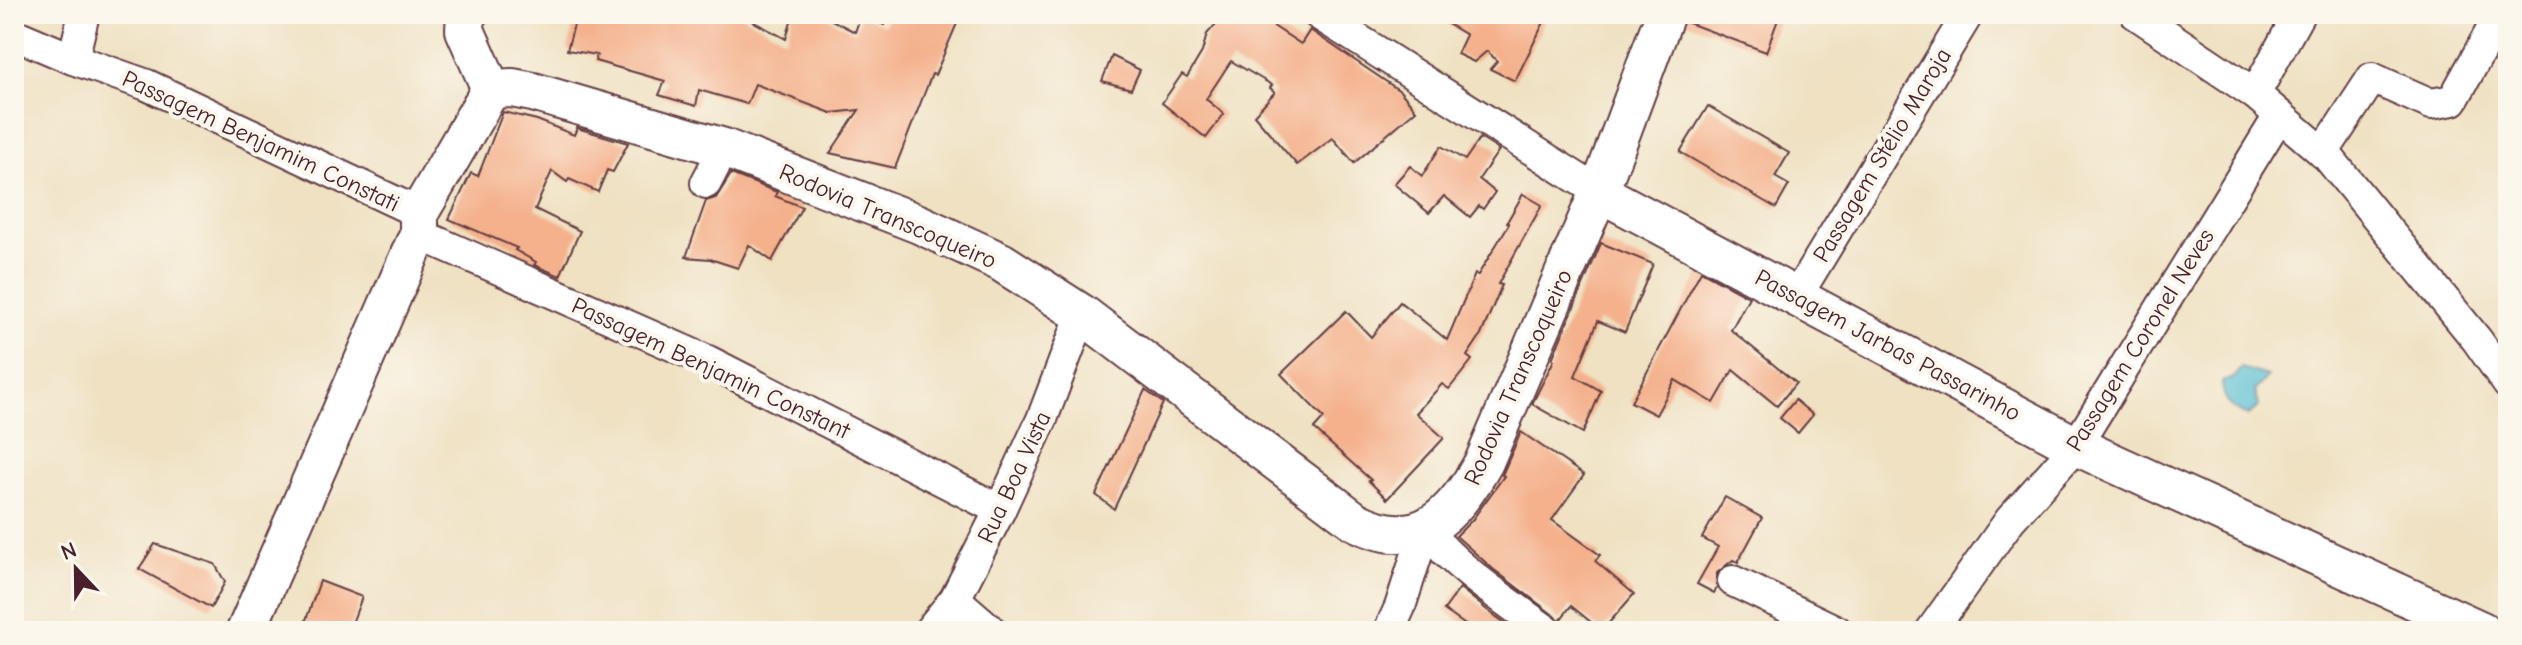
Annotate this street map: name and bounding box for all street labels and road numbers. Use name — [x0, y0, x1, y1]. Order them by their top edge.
street label: Passagem Stélio Maroja — [1807, 43, 1957, 267]
street label: Passagem Benjamim Constati — [118, 64, 404, 218]
street label: Rodovia Transcoqueiro — [775, 158, 1001, 274]
street label: Passagem Coronel Neves — [2060, 224, 2220, 456]
street label: Passagem Jarbas Passarinho — [1750, 263, 2026, 427]
street label: Rodovia Transcoqueiro — [1458, 265, 1578, 489]
street label: Passagem Benjamin Constant — [567, 291, 856, 445]
street label: Rua Boa Vista — [971, 407, 1057, 547]

